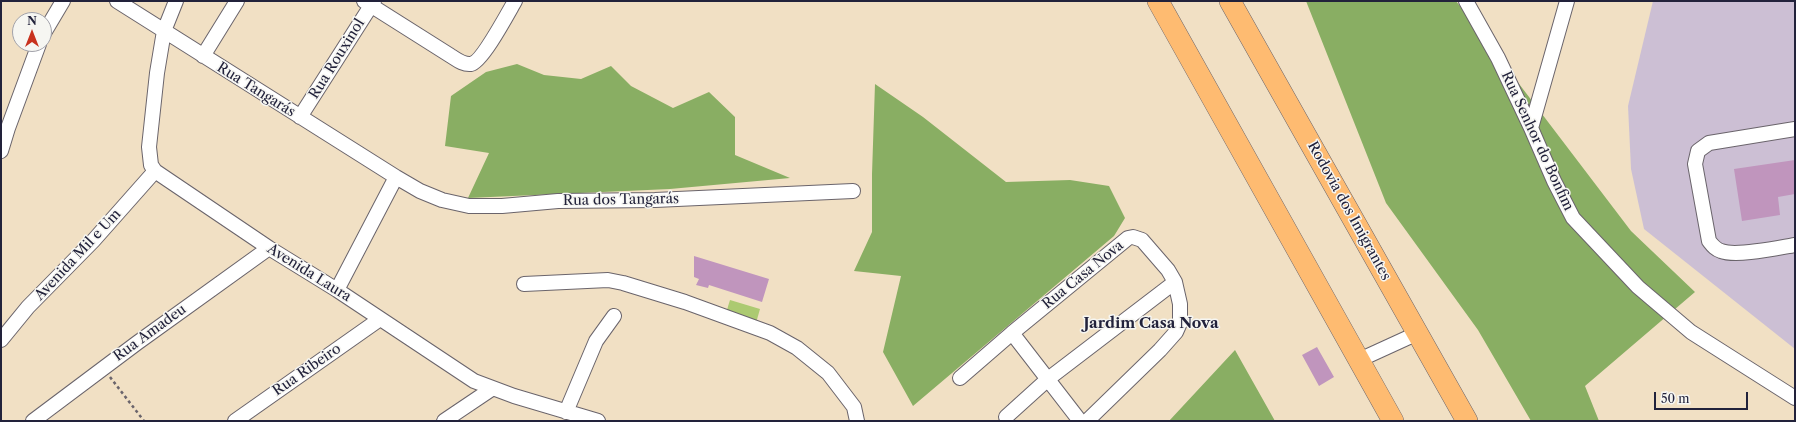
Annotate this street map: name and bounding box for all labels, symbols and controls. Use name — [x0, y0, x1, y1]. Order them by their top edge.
north arrow — [12, 12, 52, 52]
text: N — [27, 14, 37, 28]
street label: Rua Rouxinol — [306, 16, 368, 102]
street label: Rua Tangarás — [214, 59, 298, 121]
street label: Rua Senhor do Bonfim — [1497, 69, 1577, 213]
street label: Rodovia dos Imigrantes — [1304, 139, 1394, 283]
street label: Rua dos Tangarás — [563, 191, 679, 209]
street label: Avenida Mil e Um — [31, 206, 125, 304]
street label: Rua Casa Nova — [1039, 237, 1127, 313]
street label: Avenida Laura — [264, 241, 354, 305]
street label: Rua Amadeu — [110, 301, 190, 365]
district label: Jardim Casa Nova — [1083, 315, 1219, 333]
street label: Rua Ribeiro — [270, 340, 344, 400]
scale bar — [1656, 384, 1750, 410]
text: 50 m — [1661, 391, 1690, 406]

